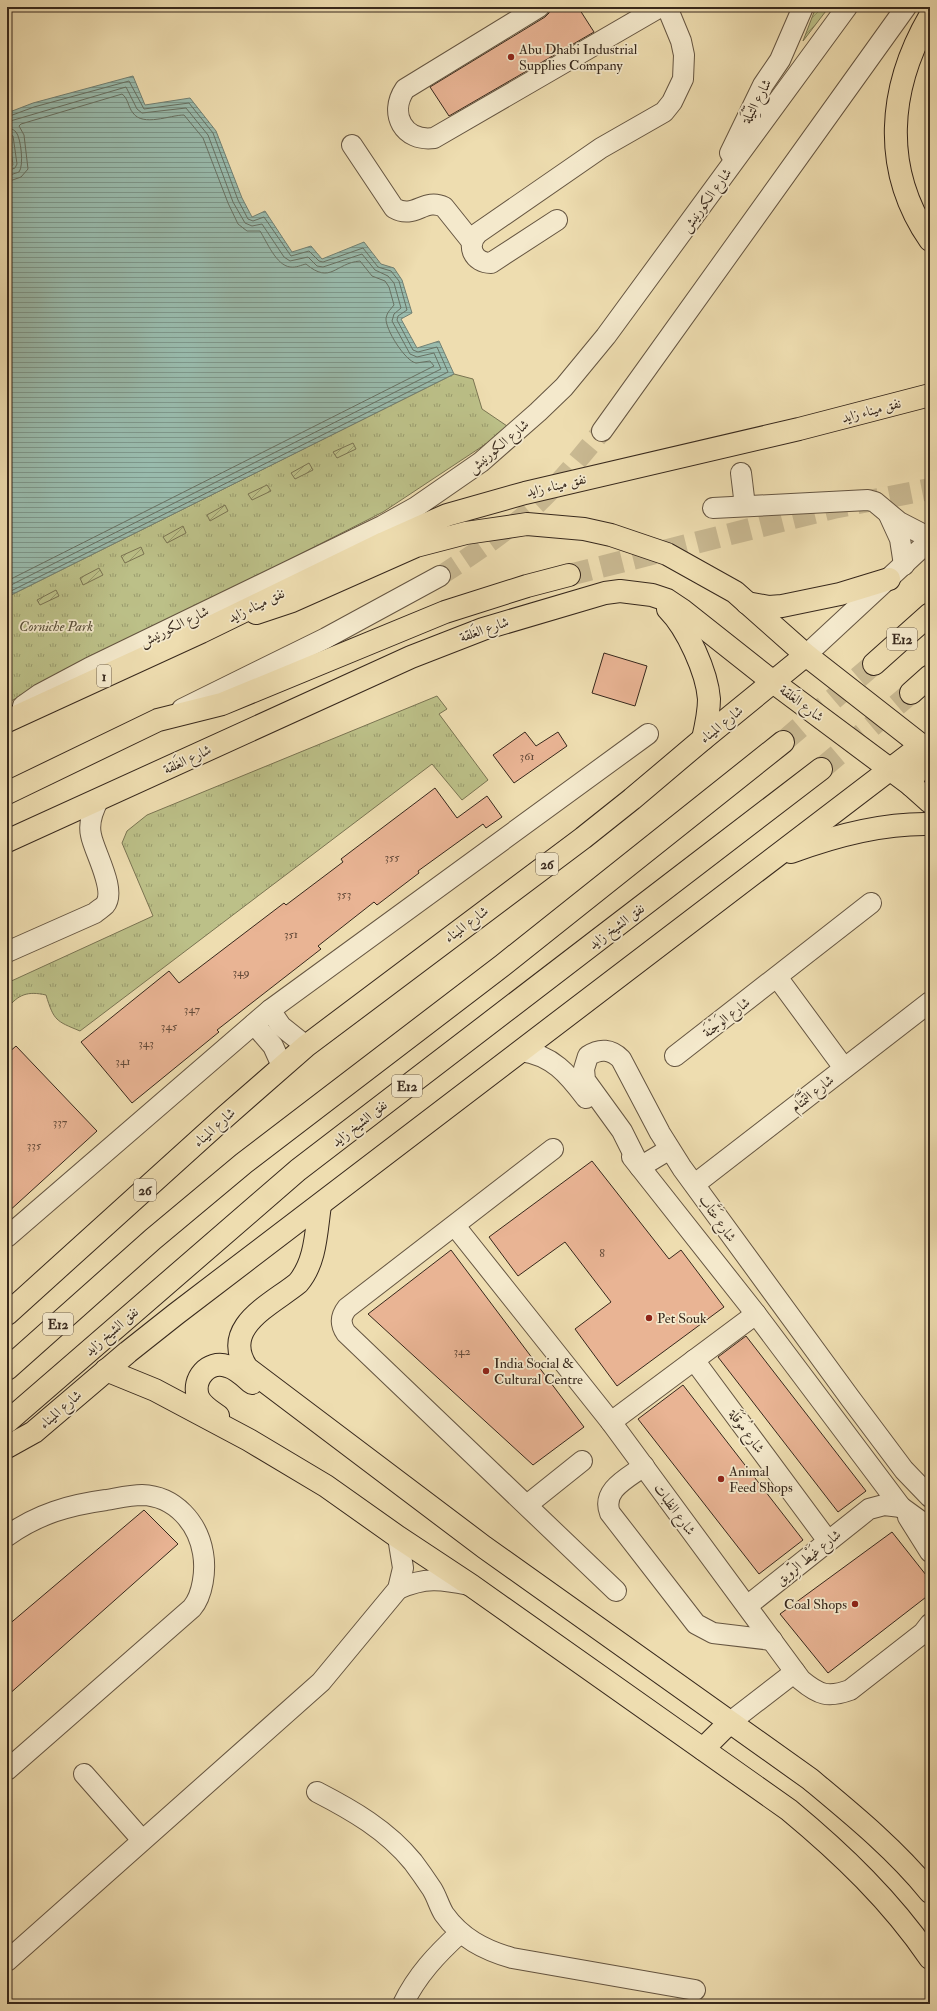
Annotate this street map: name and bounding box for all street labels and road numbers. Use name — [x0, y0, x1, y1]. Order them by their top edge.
street label: شارع التِّيْلَة — [735, 75, 778, 129]
street label: شارع الكورنيش — [678, 165, 738, 237]
street label: نفق ميناء زايد — [840, 394, 903, 427]
street label: شارع الكورنيش — [464, 416, 534, 479]
street label: نفق ميناء زايد — [525, 470, 588, 501]
street label: نفق ميناء زايد — [225, 584, 288, 626]
street label: شارع الكورنيش — [137, 602, 213, 653]
street label: شارع الغَلقة — [457, 611, 512, 649]
road number: E12 — [887, 628, 917, 650]
road number: 1 — [97, 665, 111, 687]
street label: شارع الغَلقة — [774, 680, 829, 728]
street label: شارع الميناء — [696, 702, 748, 749]
street label: شارع الغَلقة — [160, 739, 215, 781]
road number: 26 — [536, 853, 558, 875]
street label: نفق الشيخ زايد — [585, 900, 650, 956]
street label: شارع الميناء — [441, 902, 493, 949]
street label: شارع الوَجْنَة — [698, 992, 755, 1044]
street label: شارع التَّمْتَام — [785, 1068, 840, 1119]
road number: E12 — [392, 1075, 422, 1097]
street label: نفق الشيخ زايد — [328, 1096, 393, 1154]
street label: شارع الميناء — [190, 1104, 241, 1153]
road number: 26 — [134, 1179, 156, 1201]
street label: شارع عَتَّاب — [693, 1189, 743, 1247]
street label: نفق الشيخ زايد — [81, 1303, 145, 1362]
road number: E12 — [43, 1313, 73, 1335]
street label: شارع الميناء — [36, 1386, 87, 1435]
street label: شارع مُوقَلَة — [722, 1403, 771, 1458]
street label: شارع الظبات — [648, 1480, 699, 1540]
street label: شارع غَيْط الرِّويق — [771, 1524, 846, 1591]

